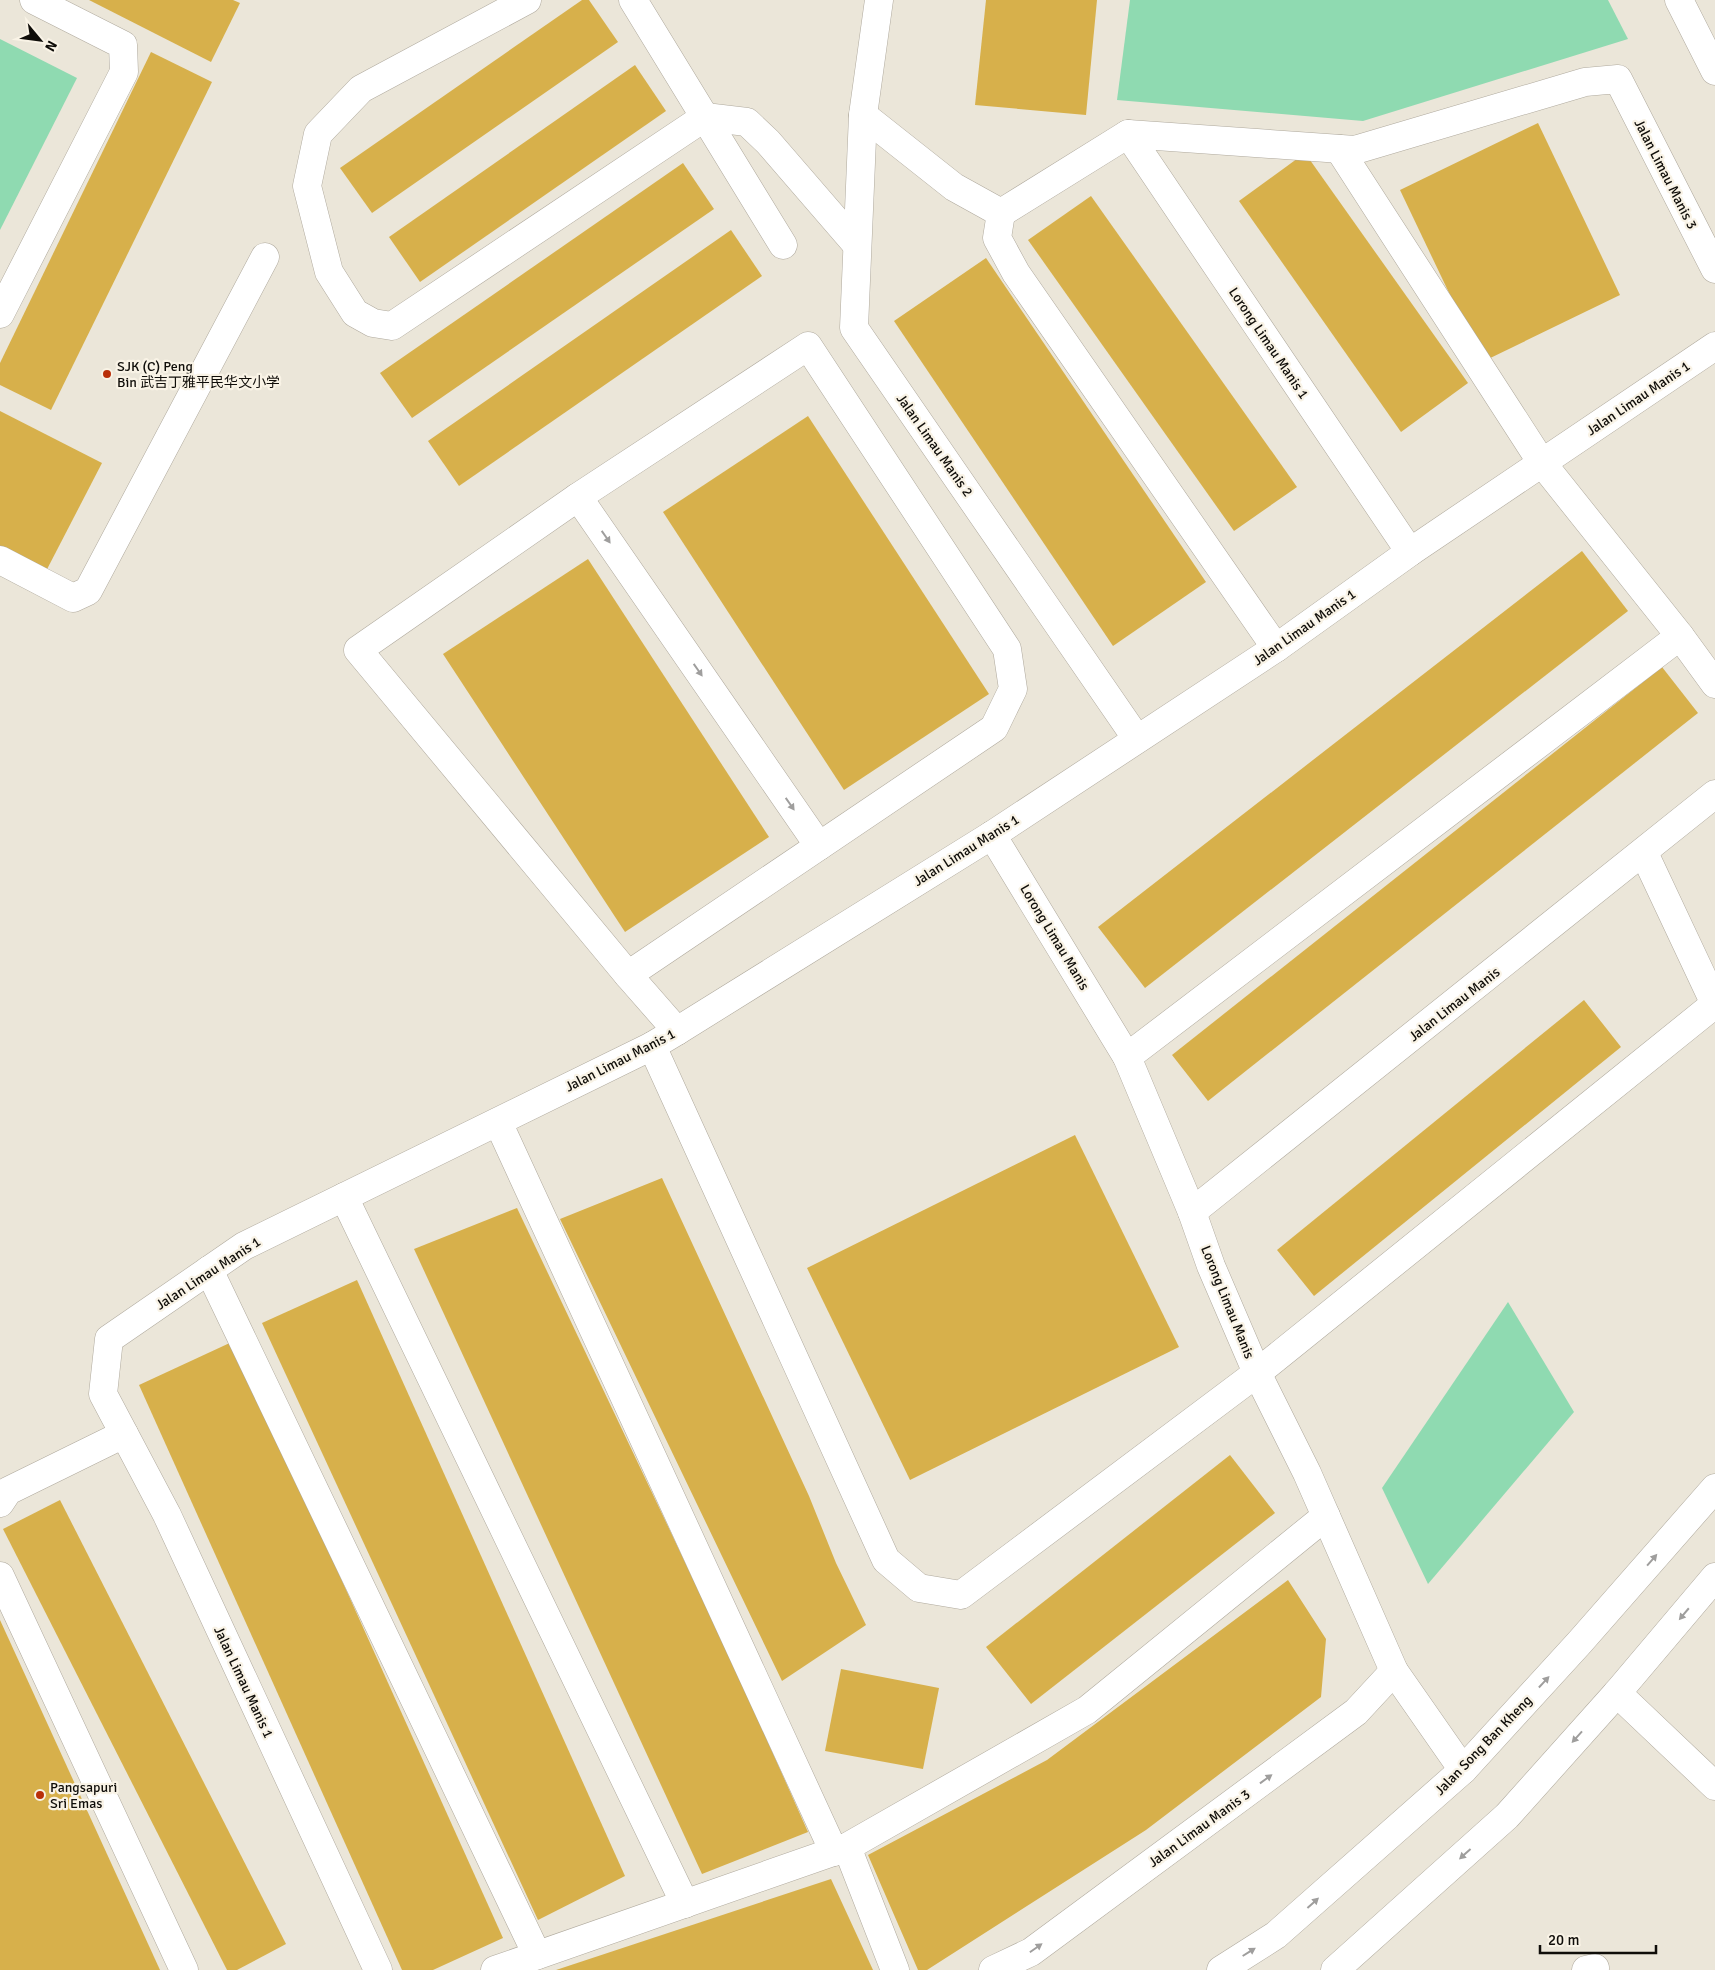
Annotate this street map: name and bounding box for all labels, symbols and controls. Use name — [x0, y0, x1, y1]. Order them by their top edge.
north arrow — [15, 15, 65, 65]
text: N — [41, 38, 61, 54]
street label: Jalan Limau Manis 3 — [1630, 116, 1701, 232]
street label: Lorong Limau Manis 1 — [1225, 284, 1312, 402]
street label: Jalan Limau Manis 1 — [1583, 357, 1693, 439]
place label: SJK (C) Peng Bin 武吉丁雅平民华文小学 — [117, 358, 280, 391]
marker: SJK (C) Peng Bin 武吉丁雅平民华文小学 — [101, 368, 113, 380]
street label: Jalan Limau Manis 2 — [893, 391, 976, 500]
one-way arrow — [601, 530, 611, 544]
street label: Jalan Limau Manis 1 — [1250, 586, 1359, 669]
one-way arrow — [693, 664, 703, 677]
one-way arrow — [786, 797, 795, 811]
street label: Jalan Limau Manis 1 — [910, 811, 1022, 890]
street label: Lorong Limau Manis — [1016, 881, 1093, 993]
street label: Jalan Limau Manis — [1405, 964, 1503, 1045]
street label: Jalan Limau Manis 1 — [562, 1025, 678, 1096]
street label: Jalan Limau Manis 1 — [153, 1233, 264, 1314]
street label: Lorong Limau Manis — [1197, 1243, 1258, 1361]
one-way arrow — [1646, 1554, 1657, 1567]
one-way arrow — [1678, 1608, 1689, 1621]
street label: Jalan Limau Manis 1 — [210, 1624, 277, 1741]
one-way arrow — [1538, 1675, 1549, 1688]
street label: Jalan Song Ban Kheng — [1431, 1692, 1535, 1799]
one-way arrow — [1572, 1731, 1583, 1744]
one-way arrow — [1259, 1773, 1272, 1784]
place label: Pangsapuri Sri Emas — [50, 1779, 117, 1812]
street label: Jalan Limau Manis 3 — [1145, 1786, 1253, 1871]
marker: Pangsapuri Sri Emas — [34, 1789, 46, 1801]
one-way arrow — [1459, 1848, 1471, 1860]
one-way arrow — [1306, 1897, 1319, 1908]
scale bar — [1540, 1922, 1656, 1954]
text: 20 m — [1548, 1931, 1579, 1949]
one-way arrow — [1030, 1943, 1043, 1953]
one-way arrow — [1242, 1948, 1255, 1957]

